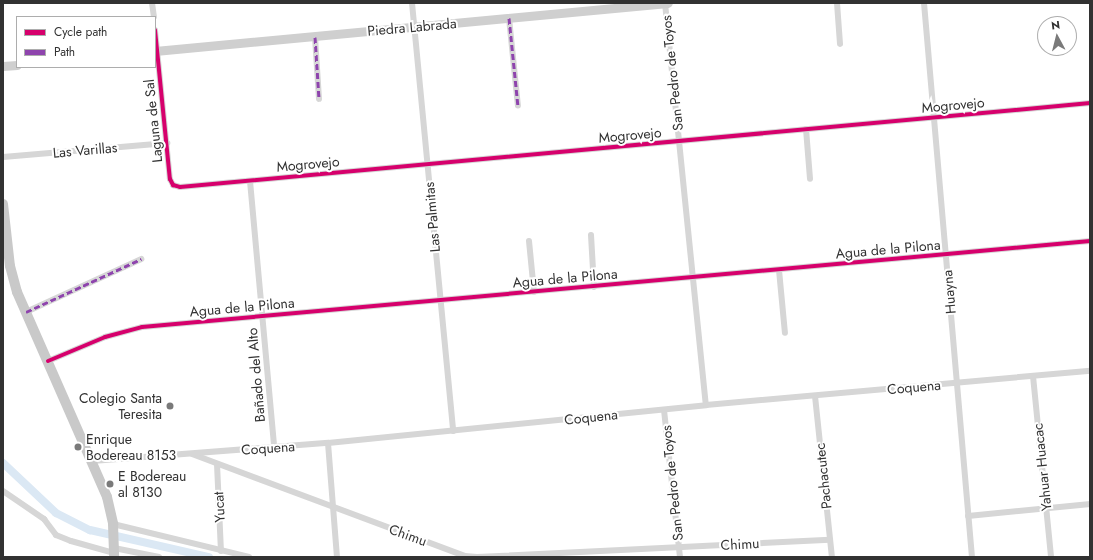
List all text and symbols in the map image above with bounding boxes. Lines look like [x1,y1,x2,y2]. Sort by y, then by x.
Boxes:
street label: San Pedro de Toyos [658,14,686,132]
street label: Piedra Labrada [367,15,457,39]
legend [16,16,156,68]
north arrow [1037,16,1077,56]
text: N [1050,17,1061,34]
text: Cycle path [54,23,107,41]
text: Path [54,43,75,61]
street label: Laguna de Sal [140,79,166,163]
street label: Mogrovejo [921,94,985,116]
street label: Mogrovejo [598,124,662,146]
street label: Las Varillas [52,139,118,161]
street label: Mogrovejo [276,153,340,175]
street label: Las Palmitas [421,181,443,253]
street label: Agua de la Pilona [835,236,941,262]
street label: Agua de la Pilona [512,265,618,291]
street label: Huayna [939,269,959,315]
street label: Agua de la Pilona [189,294,295,320]
street label: Bañado del Alto [244,327,268,423]
street label: Coquena [886,376,942,398]
place label: Colegio Santa Teresita [79,390,162,422]
marker: Colegio Santa Teresita [165,401,175,411]
street label: Coquena [563,406,619,428]
street label: Yahuar Huacac [1029,422,1055,512]
street label: San Pedro de Toyos [658,424,686,542]
place label: Enrique Bodereau 8153 [86,431,176,464]
street label: Coquena [241,438,295,458]
marker: Enrique Bodereau 8153 [73,442,83,452]
street label: Pachacutec [811,442,835,510]
place label: E Bodereau al 8130 [118,468,186,500]
marker: E Bodereau al 8130 [105,479,115,489]
street label: Yucat [210,491,228,523]
street label: Chimu [387,520,429,550]
street label: Chimu [720,535,760,553]

